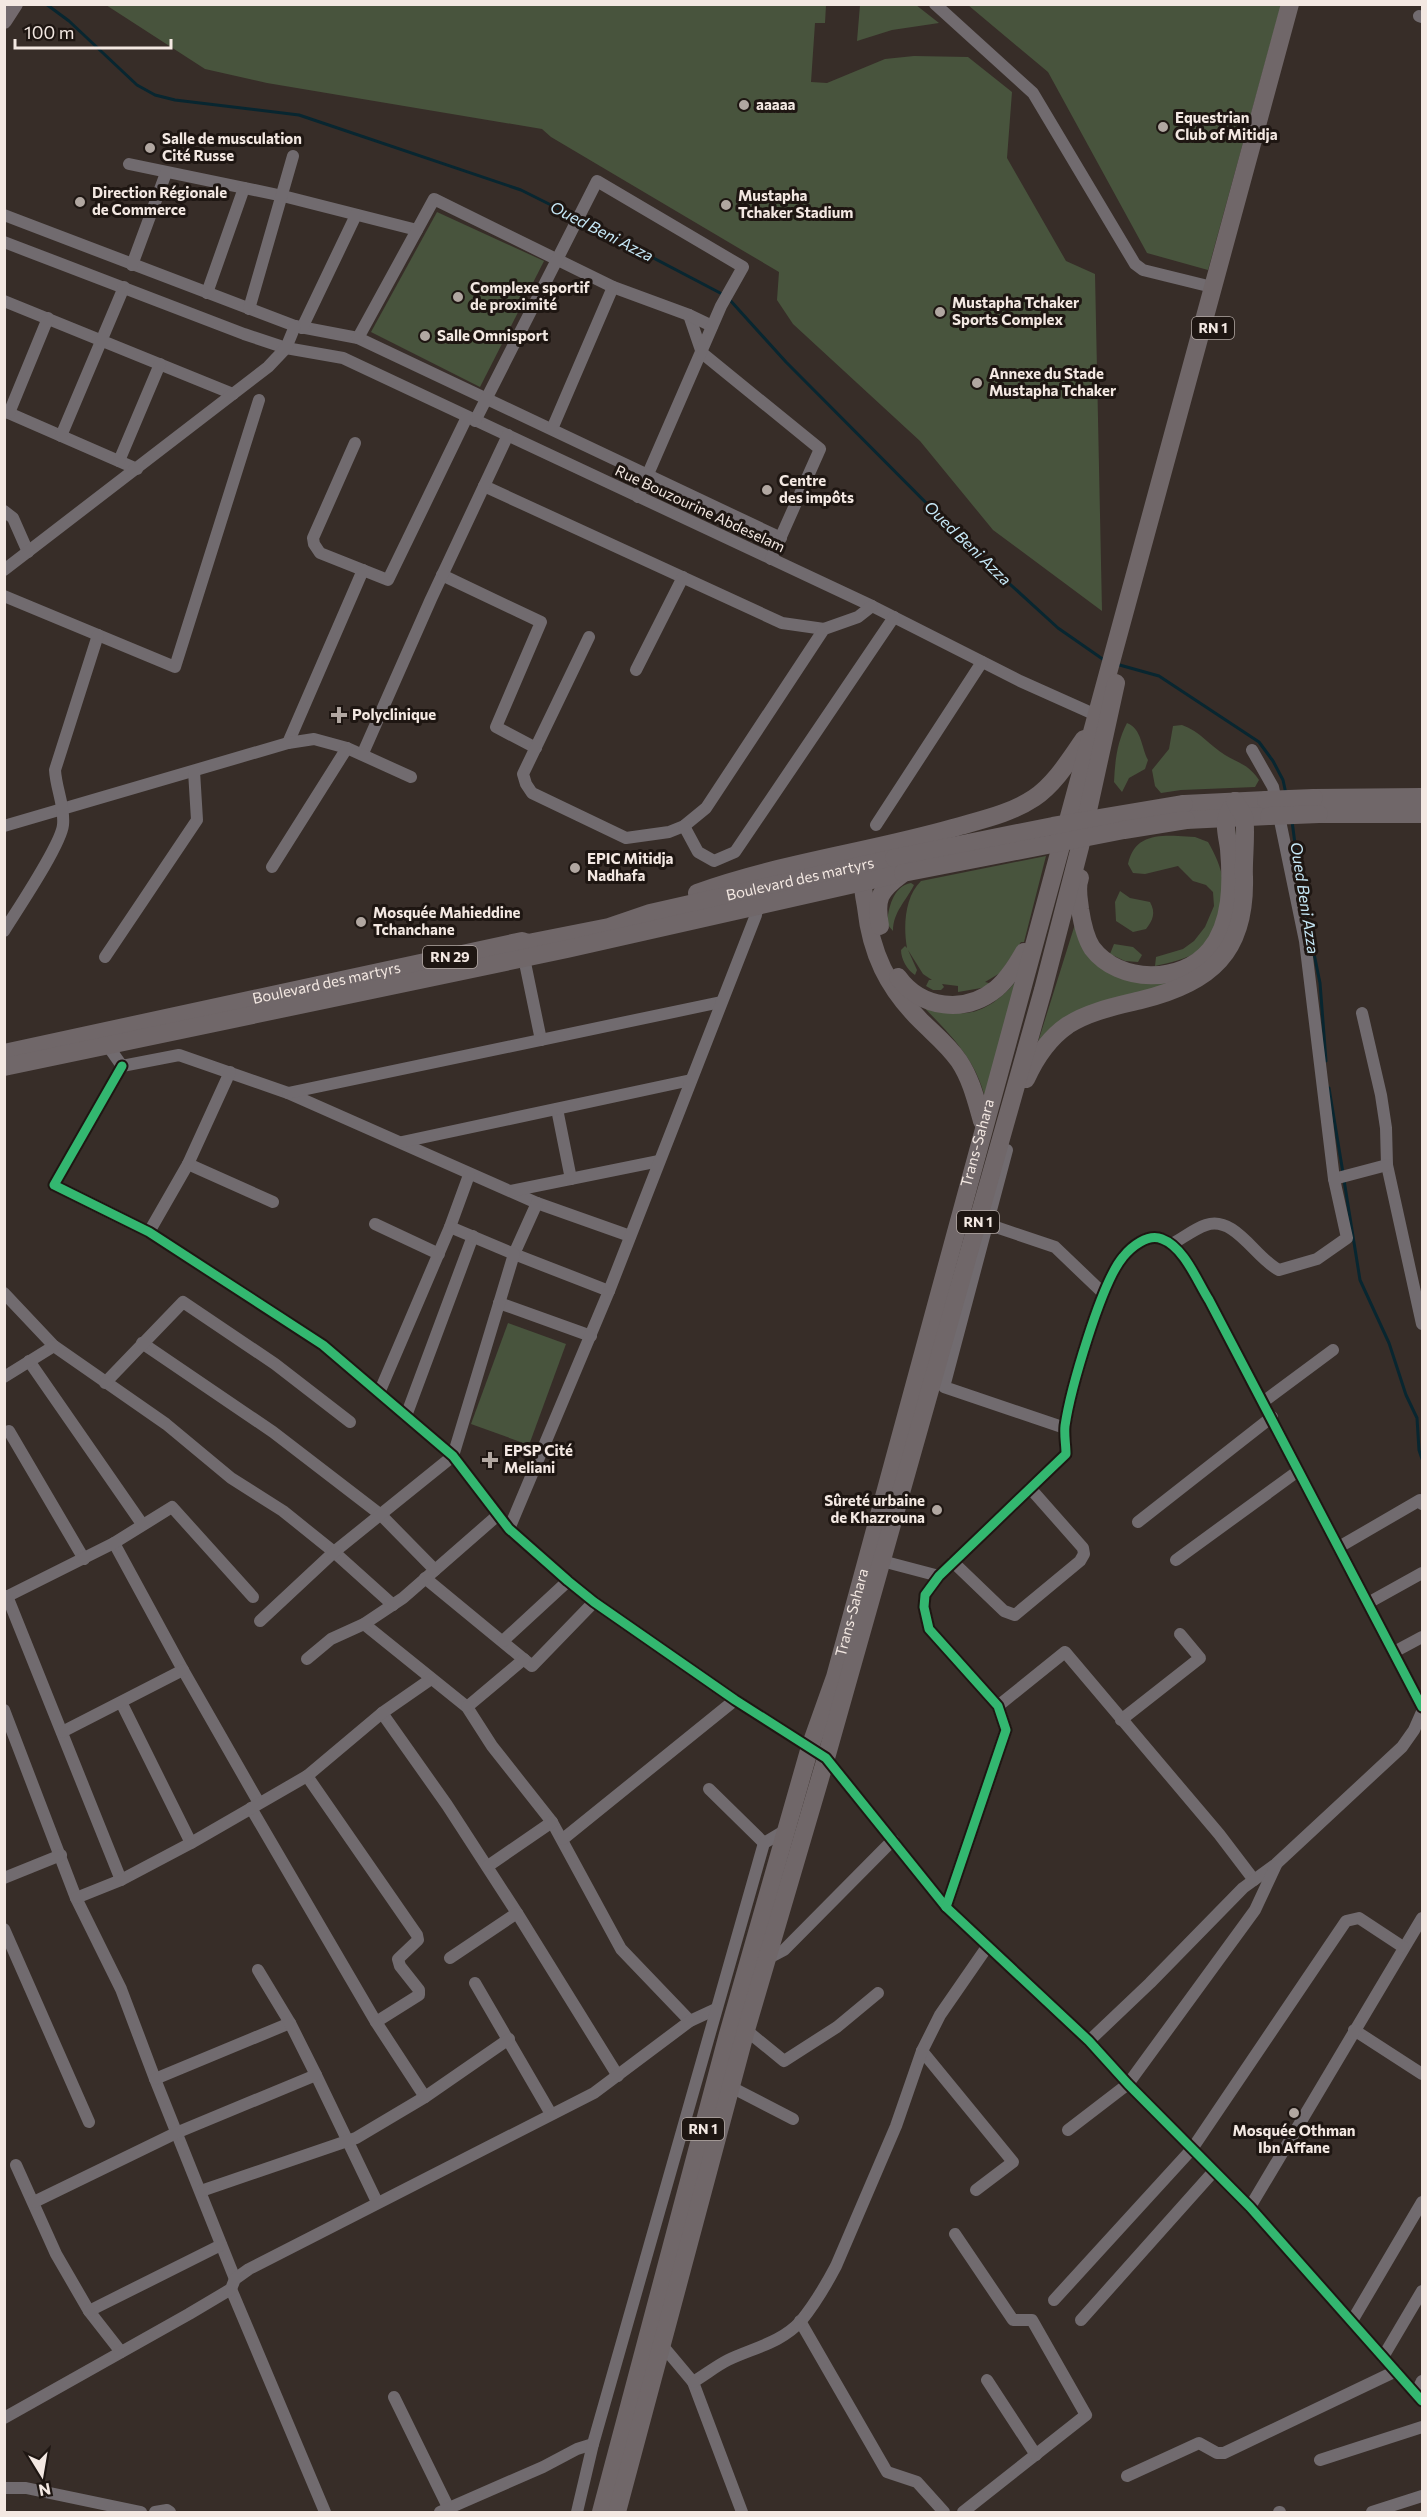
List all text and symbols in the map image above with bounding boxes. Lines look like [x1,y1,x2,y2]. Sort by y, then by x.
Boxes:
scale bar [15,12,171,50]
text: 100 m [24,21,74,43]
place label: aaaaa [756,95,796,113]
marker: aaaaa [737,98,751,112]
place label: Equestrian Club of Mitidja [1175,108,1278,143]
marker: Equestrian Club of Mitidja [1156,120,1170,134]
place label: Salle de musculation Cité Russe [162,129,302,164]
marker: Salle de musculation Cité Russe [143,141,157,155]
place label: Direction Régionale de Commerce [92,183,227,218]
place label: Mustapha Tchaker Stadium [738,186,853,221]
marker: Direction Régionale de Commerce [73,195,87,209]
water label: Oued Beni Azza [547,196,657,265]
marker: Mustapha Tchaker Stadium [719,198,733,212]
place label: Complexe sportif de proximité [470,278,591,313]
marker: Complexe sportif de proximité [451,290,465,304]
place label: Mustapha Tchaker Sports Complex [952,293,1079,328]
marker: Mustapha Tchaker Sports Complex [933,305,947,319]
road number: RN 1 [1192,317,1234,339]
place label: Salle Omnisport [437,326,548,344]
marker: Salle Omnisport [418,329,432,343]
place label: Annexe du Stade Mustapha Tchaker [989,364,1116,399]
marker: Annexe du Stade Mustapha Tchaker [970,376,984,390]
street label: Rue Bouzourine Abdeselam [613,461,788,555]
place label: Centre des impôts [779,471,854,506]
marker: Centre des impôts [760,483,774,497]
water label: Oued Beni Azza [921,496,1016,589]
place label: Polyclinique [352,705,436,723]
marker: Polyclinique [330,706,348,724]
water label: Oued Beni Azza [1287,841,1324,955]
place label: EPIC Mitidja Nadhafa [587,849,674,884]
street label: Boulevard des martyrs [724,853,876,904]
marker: EPIC Mitidja Nadhafa [568,861,582,875]
place label: Mosquée Mahieddine Tchanchane [373,903,521,938]
marker: Mosquée Mahieddine Tchanchane [354,915,368,929]
road number: RN 29 [423,946,477,968]
street label: Boulevard des martyrs [251,957,402,1007]
street label: Trans-Sahara [956,1097,997,1189]
road number: RN 1 [957,1211,999,1233]
place label: EPSP Cité Meliani [504,1441,573,1476]
marker: EPSP Cité Meliani [481,1451,499,1469]
place label: Sûreté urbaine de Khazrouna [824,1491,925,1526]
marker: Sûreté urbaine de Khazrouna [930,1503,944,1517]
street label: Trans-Sahara [831,1566,871,1659]
marker: Mosquée Othman Ibn Affane [1287,2106,1301,2120]
road number: RN 1 [682,2118,724,2140]
place label: Mosquée Othman Ibn Affane [1232,2121,1356,2156]
north arrow [12,2445,72,2505]
text: N [37,2480,53,2501]

